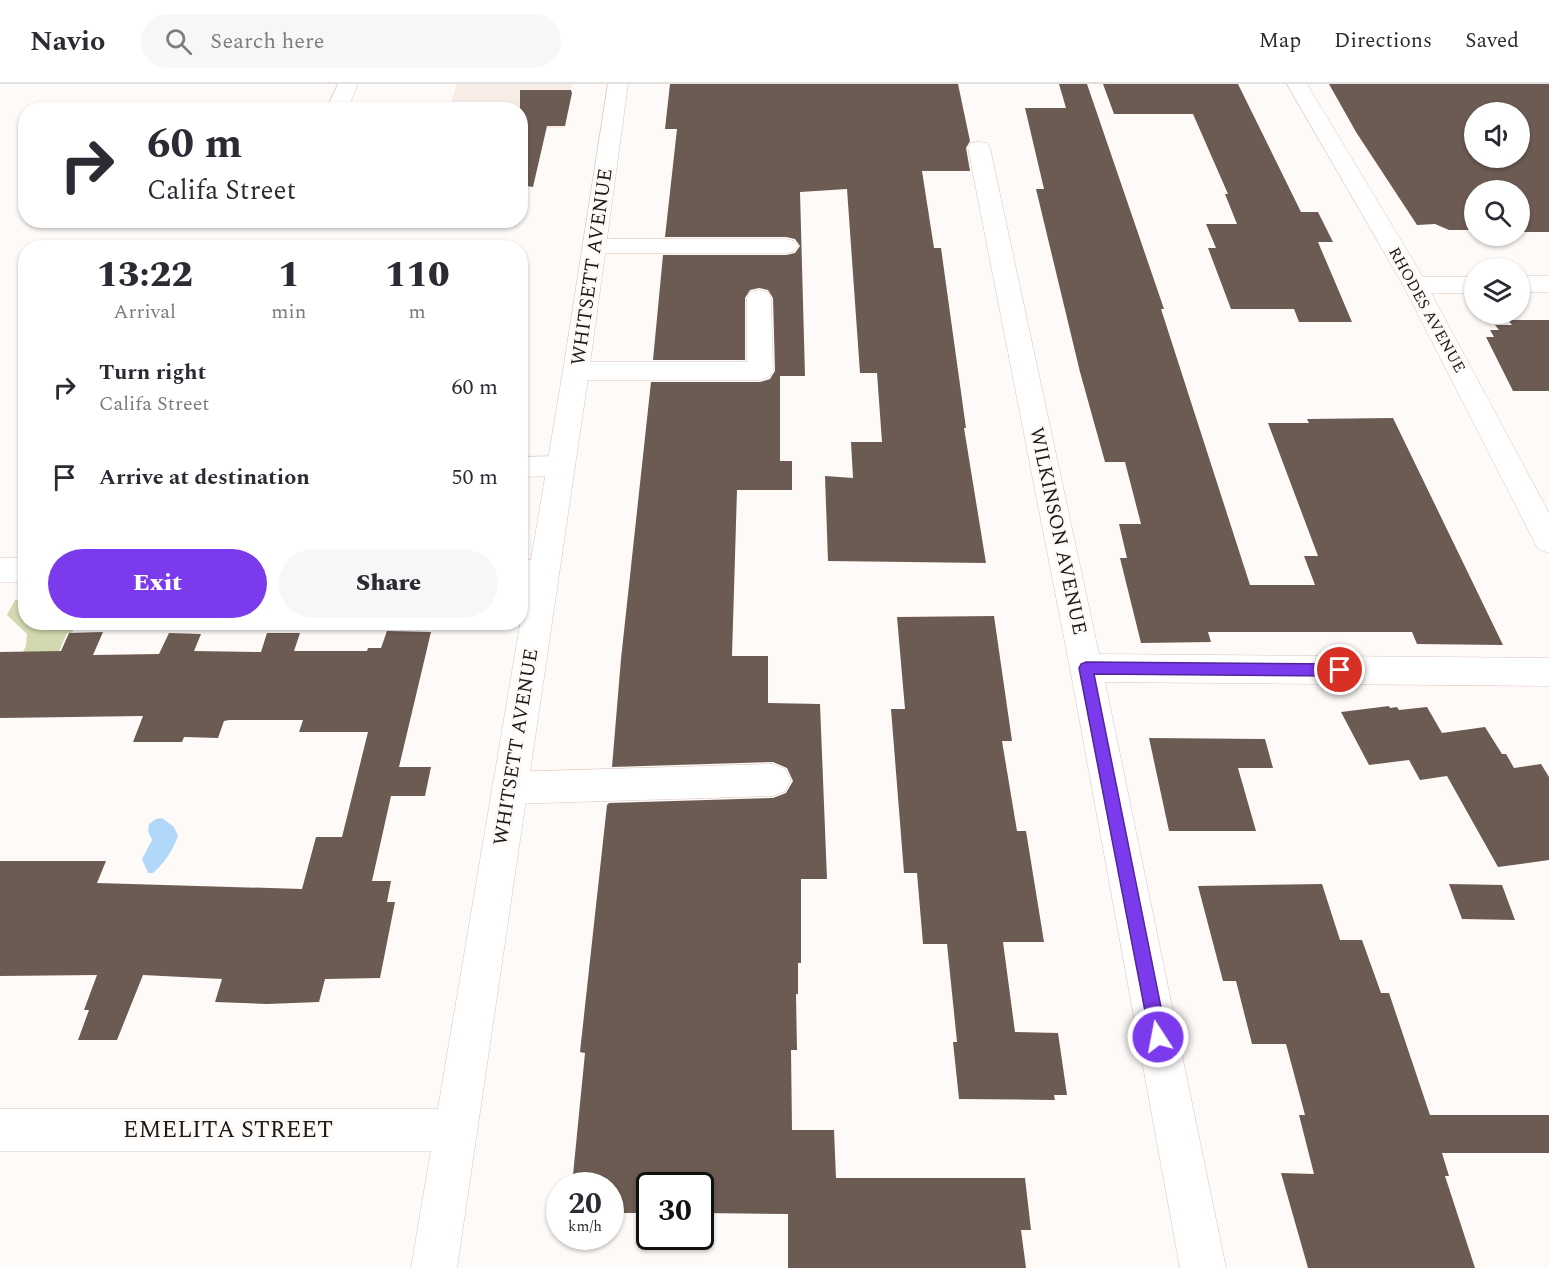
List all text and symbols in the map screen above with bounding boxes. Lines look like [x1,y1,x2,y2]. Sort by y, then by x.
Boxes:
search box [141,14,561,68]
text: Navio [30,20,105,63]
icon: search [162,25,195,58]
text: Search here [210,25,324,58]
text: Map [1259,25,1301,57]
text: Directions [1334,25,1432,57]
text: Saved [1465,25,1519,57]
map controls [1464,102,1530,324]
button: sound [1464,102,1530,168]
text: 60 m [147,113,242,176]
icon: right [48,126,126,204]
street label: WHITSETT AVENUE [563,166,621,368]
text: Califa Street [147,170,296,212]
button: search [1464,180,1530,246]
street label: RHODES AVENUE [1382,243,1472,377]
text: 13:22 [96,248,193,303]
text: 1 [278,248,300,303]
text: 110 [385,248,450,303]
button: layers [1464,258,1530,324]
text: Arrival [114,297,176,327]
text: min [271,297,306,327]
text: m [409,297,426,327]
text: Turn right [99,356,206,389]
icon: right [48,371,81,404]
text: 60 m [452,371,498,404]
text: Califa Street [99,389,209,419]
street label: WILKINSON AVENUE [1021,424,1095,638]
icon: arrive [48,461,81,494]
text: Arrive at destination [99,461,310,494]
text: 50 m [452,461,498,494]
button: Exit [48,549,267,618]
button: Share [279,549,498,618]
pin [1314,644,1365,695]
street label: WHITSETT AVENUE [486,646,546,848]
icon: arrive [1323,653,1356,686]
position arrow [1126,1005,1190,1069]
street label: EMELITA STREET [123,1112,333,1148]
speed limit sign: 30 [636,1172,714,1250]
text: 20 [568,1181,602,1227]
text: km/h [568,1215,602,1238]

